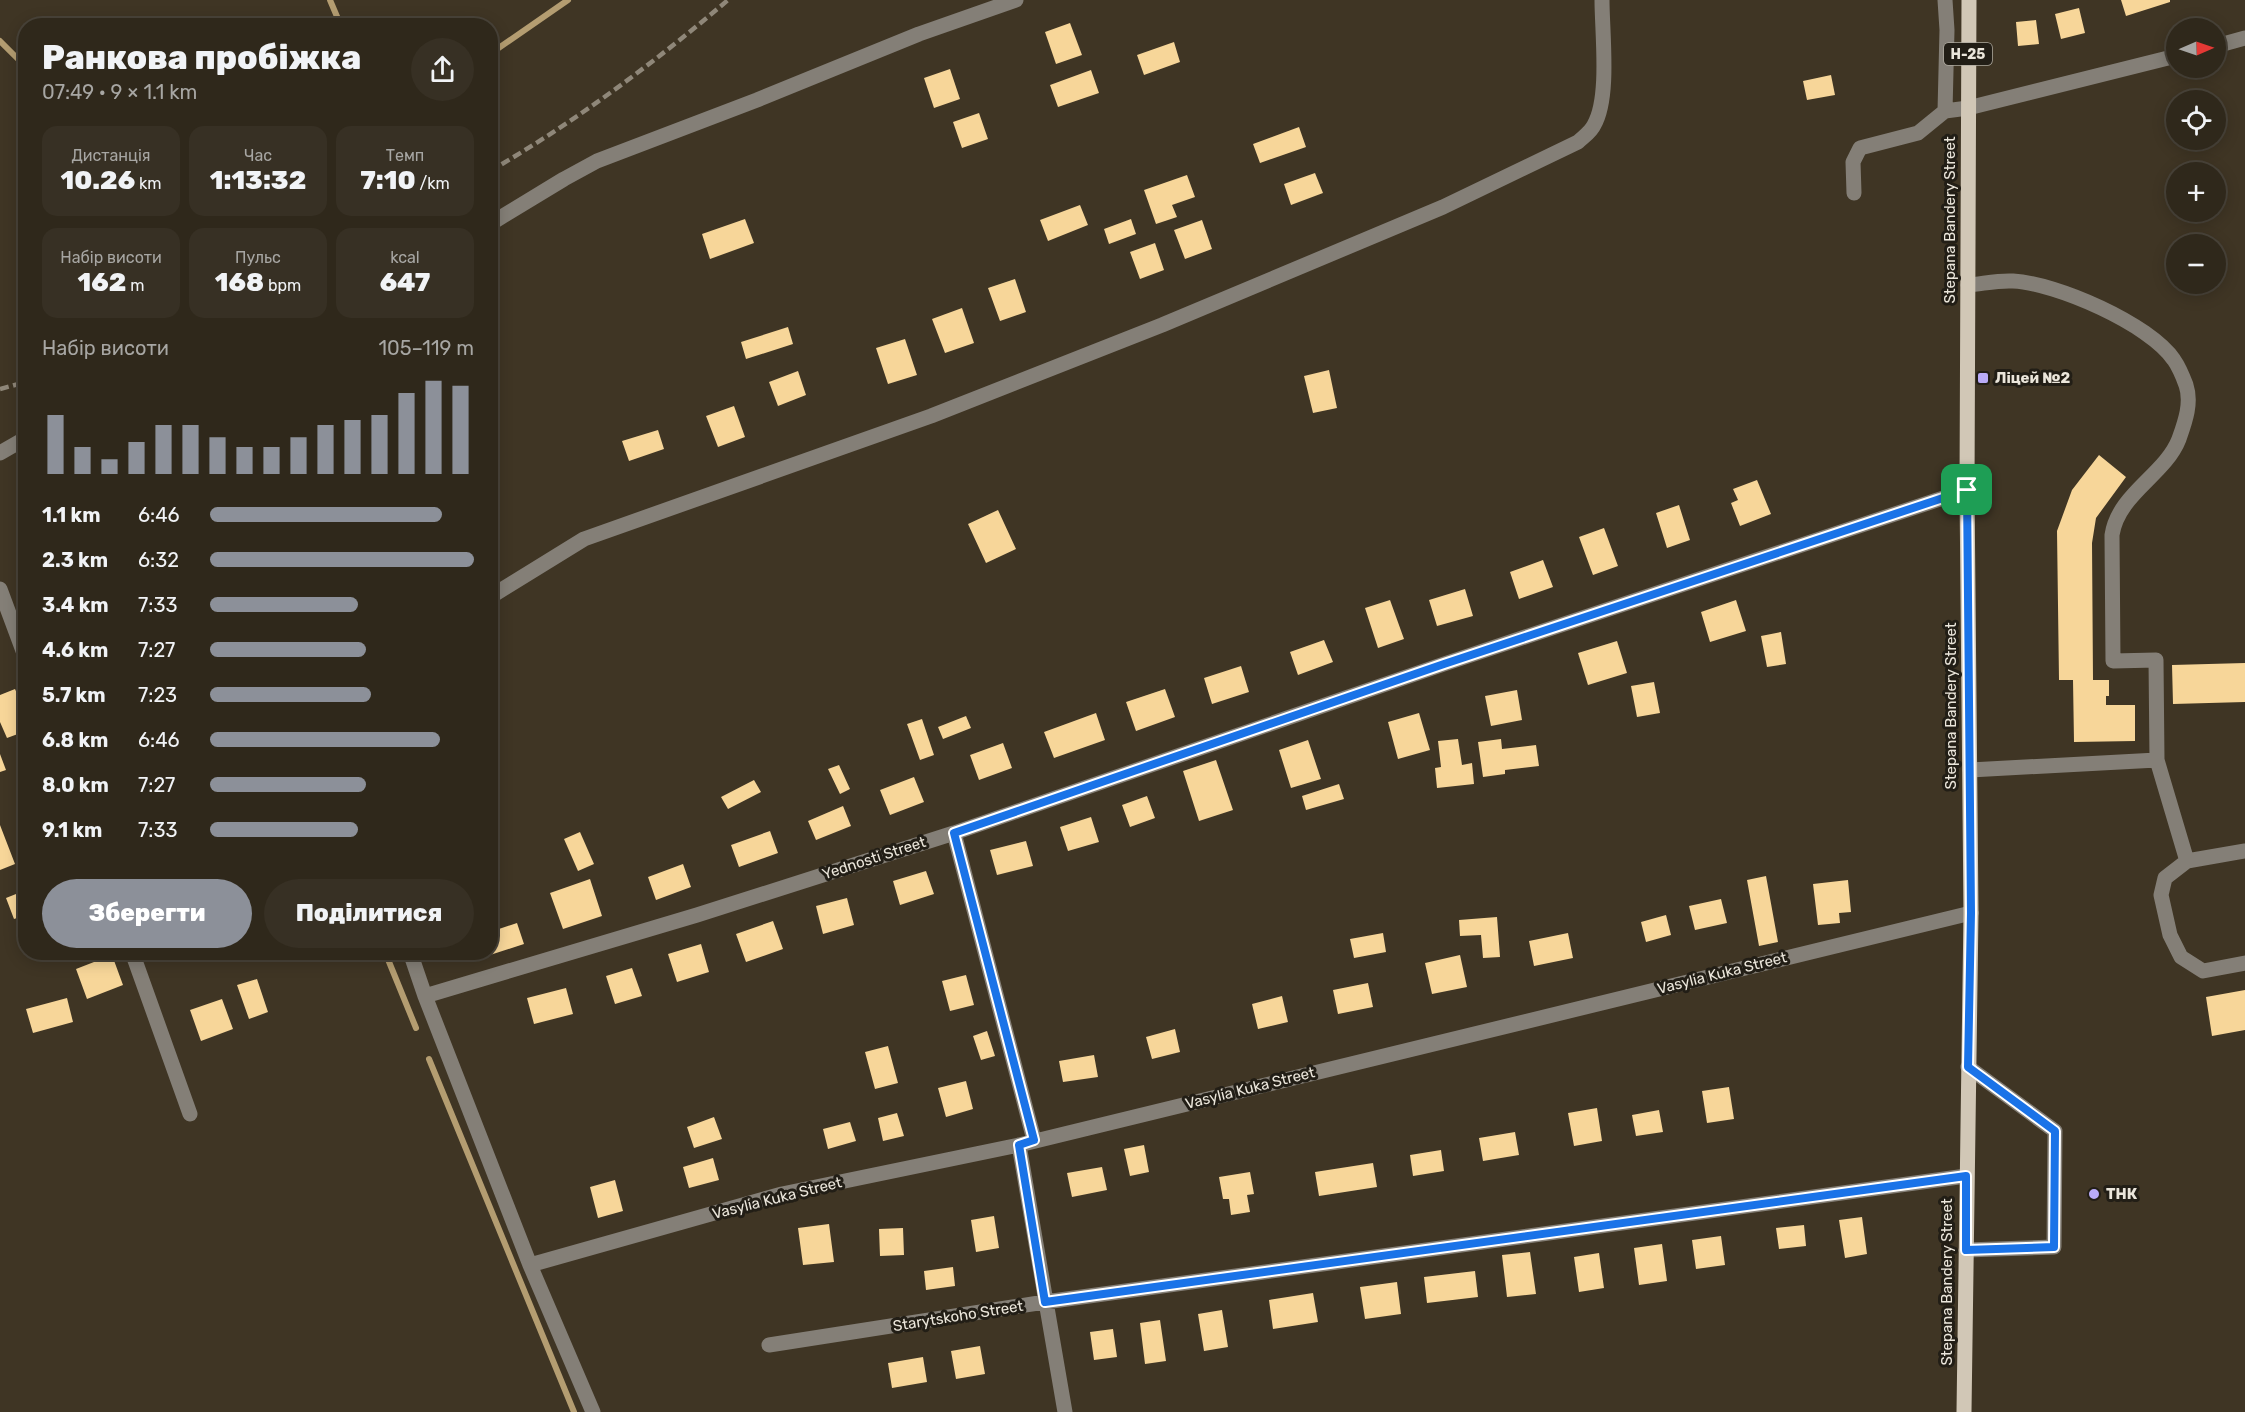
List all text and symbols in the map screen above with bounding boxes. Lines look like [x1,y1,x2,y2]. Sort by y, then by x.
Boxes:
north arrow [2166,18,2226,78]
map controls [2166,18,2226,294]
text: Ранкова пробіжка [42,38,361,77]
button: share [411,38,474,101]
road number: Н-25 [1944,43,1992,65]
text: 07:49 · 9 × 1.1 km [42,80,197,104]
button: locate [2166,90,2226,150]
street label: Stepana Bandery Street [1941,136,1959,304]
text: Дистанція [71,146,151,165]
text: Час [244,146,272,165]
text: Темп [386,146,424,165]
button: + [2166,162,2226,222]
text: 10.26 [61,165,135,196]
text: 1:13:32 [210,165,306,196]
text: 7:10 [360,165,416,196]
text: km [135,174,162,193]
text: /km [416,174,450,193]
button: − [2166,234,2226,294]
text: Набір висоти [60,248,162,267]
text: Пульс [235,248,281,267]
text: kcal [390,248,420,267]
text: 162 [78,267,126,298]
text: 168 [215,267,264,298]
text: 647 [380,267,430,298]
text: m [126,276,144,295]
text: bpm [264,276,301,295]
text: Набір висоти [42,336,169,360]
text: 105–119 m [378,336,474,360]
place label: Ліцей №2 [1995,369,2071,387]
marker: Ліцей №2 [1976,371,1990,385]
pin [1941,464,1992,515]
icon: arrive [1950,473,1983,506]
text: 1.1 km [42,503,101,527]
text: 6:46 [138,503,180,527]
text: 2.3 km [42,548,108,572]
text: 6:32 [138,548,179,572]
text: 3.4 km [42,593,109,617]
text: 7:33 [138,593,177,617]
street label: Stepana Bandery Street [1942,622,1960,790]
text: 4.6 km [42,638,108,662]
text: 7:27 [138,638,175,662]
text: 5.7 km [42,683,106,707]
text: 7:23 [138,683,177,707]
text: 6.8 km [42,728,108,752]
text: 6:46 [138,728,180,752]
text: 8.0 km [42,773,109,797]
text: 7:27 [138,773,175,797]
text: 9.1 km [42,818,102,842]
text: 7:33 [138,818,177,842]
street label: Yednosti Street [820,833,928,883]
button: Зберегти [42,879,252,948]
button: Поділитися [264,879,474,948]
street label: Vasylia Kuka Street [1655,948,1789,998]
street label: Vasylia Kuka Street [1183,1063,1317,1113]
street label: Vasylia Kuka Street [710,1173,844,1223]
place label: ТНК [2106,1185,2138,1203]
marker: ТНК [2087,1187,2101,1201]
street label: Stepana Bandery Street [1938,1198,1956,1366]
street label: Starytskoho Street [892,1297,1025,1335]

